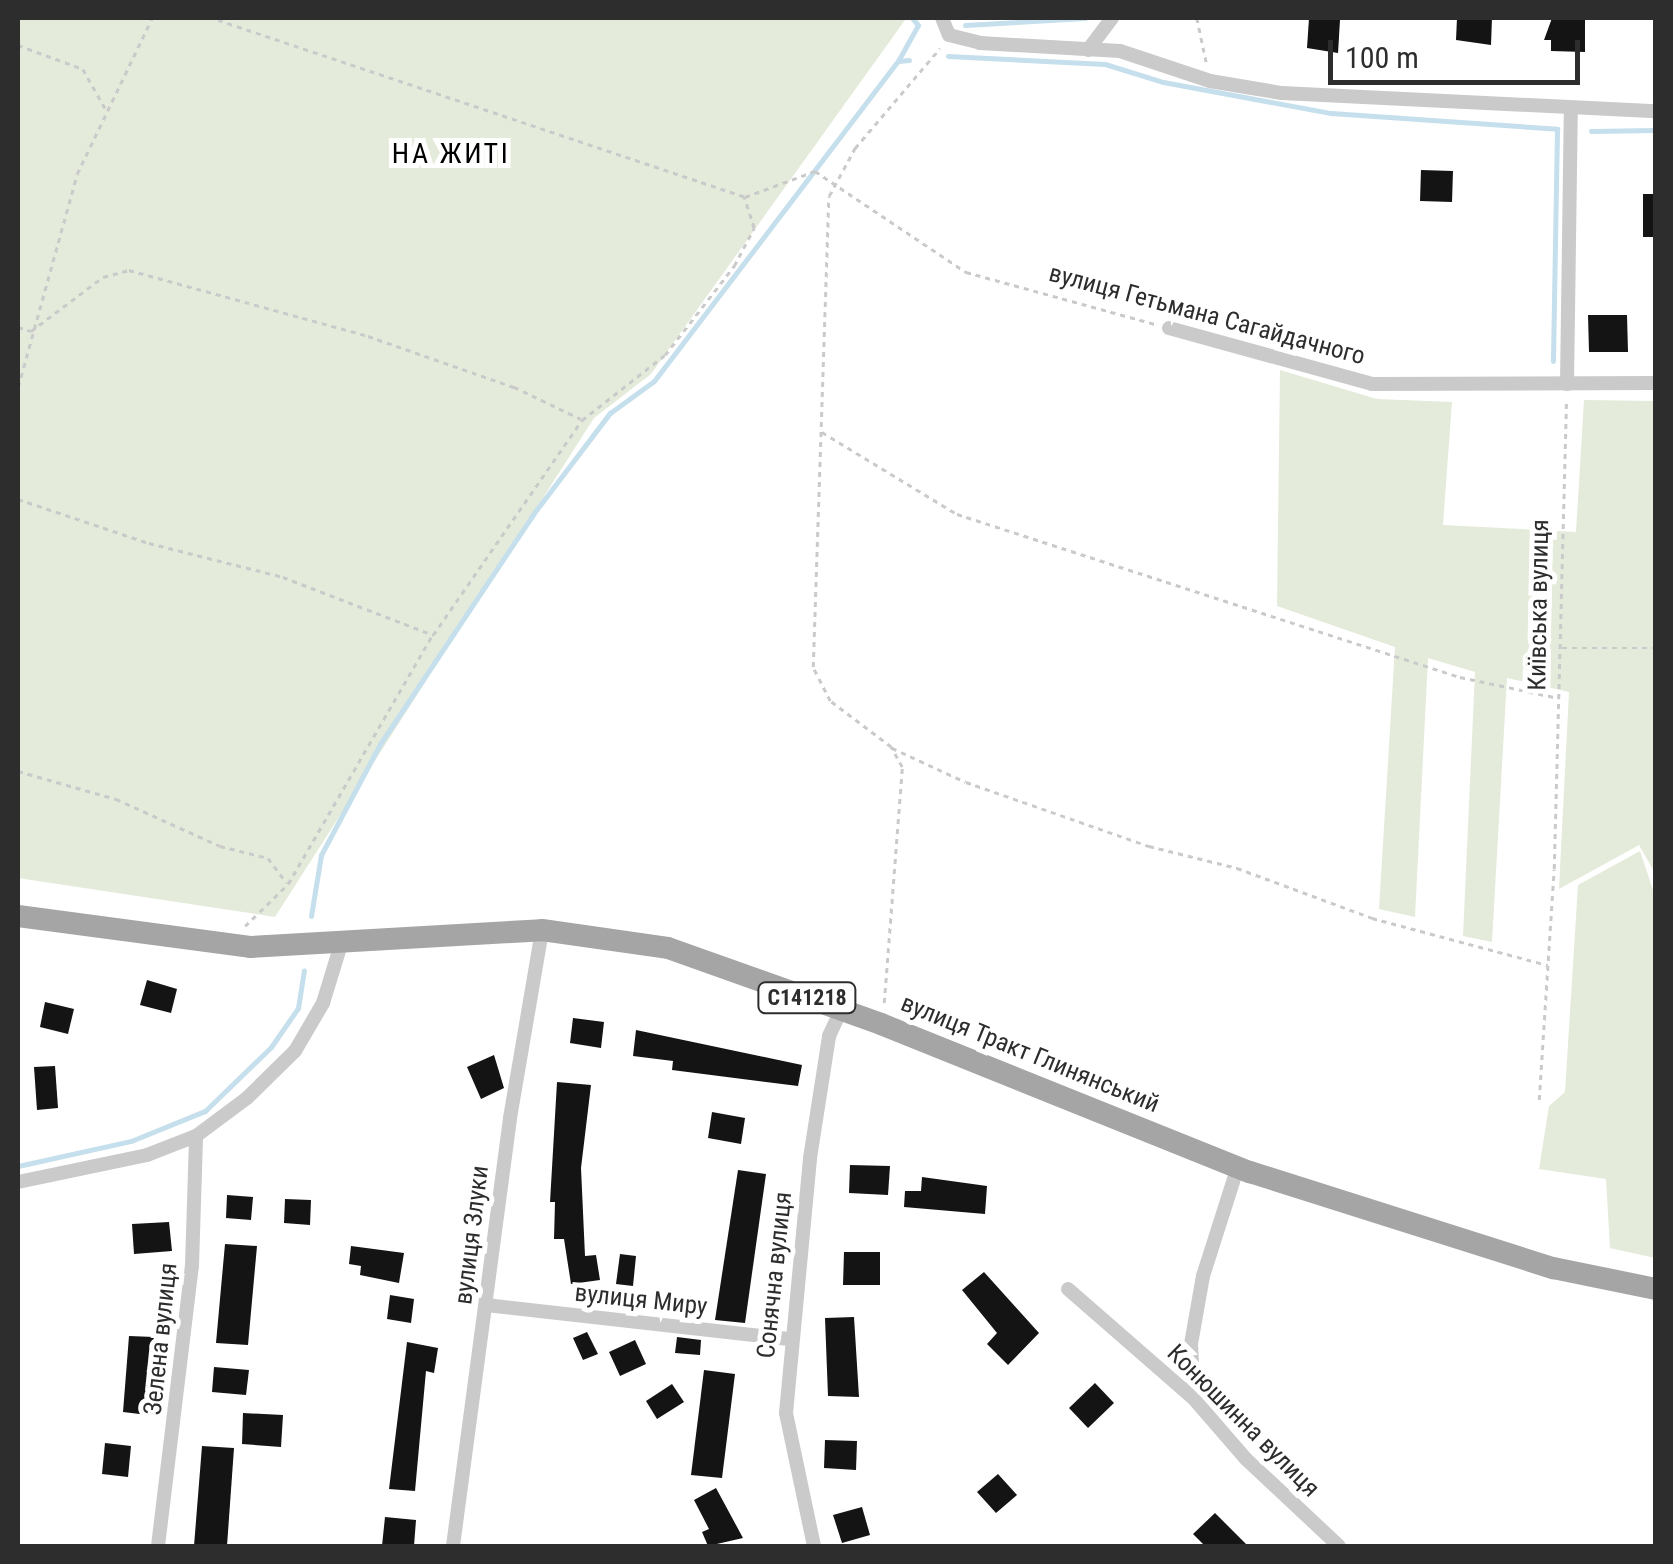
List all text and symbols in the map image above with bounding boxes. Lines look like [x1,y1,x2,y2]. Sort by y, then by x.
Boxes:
scale bar [1333,20,1586,82]
text: 100 m [1345,40,1419,75]
district label: НА ЖИТІ [392,137,510,171]
street label: вулиця Гетьмана Сагайдачного [1046,258,1368,372]
street label: Київська вулиця [1523,519,1555,691]
road number: С141218 [757,981,857,1015]
street label: вулиця Тракт Глинянський [896,988,1164,1120]
street label: вулиця Злуки [449,1164,495,1306]
street label: Сонячна вулиця [751,1190,799,1360]
street label: Зелена вулиця [138,1261,184,1417]
street label: вулиця Миру [573,1278,709,1322]
street label: Конюшинна вулиця [1161,1339,1325,1503]

